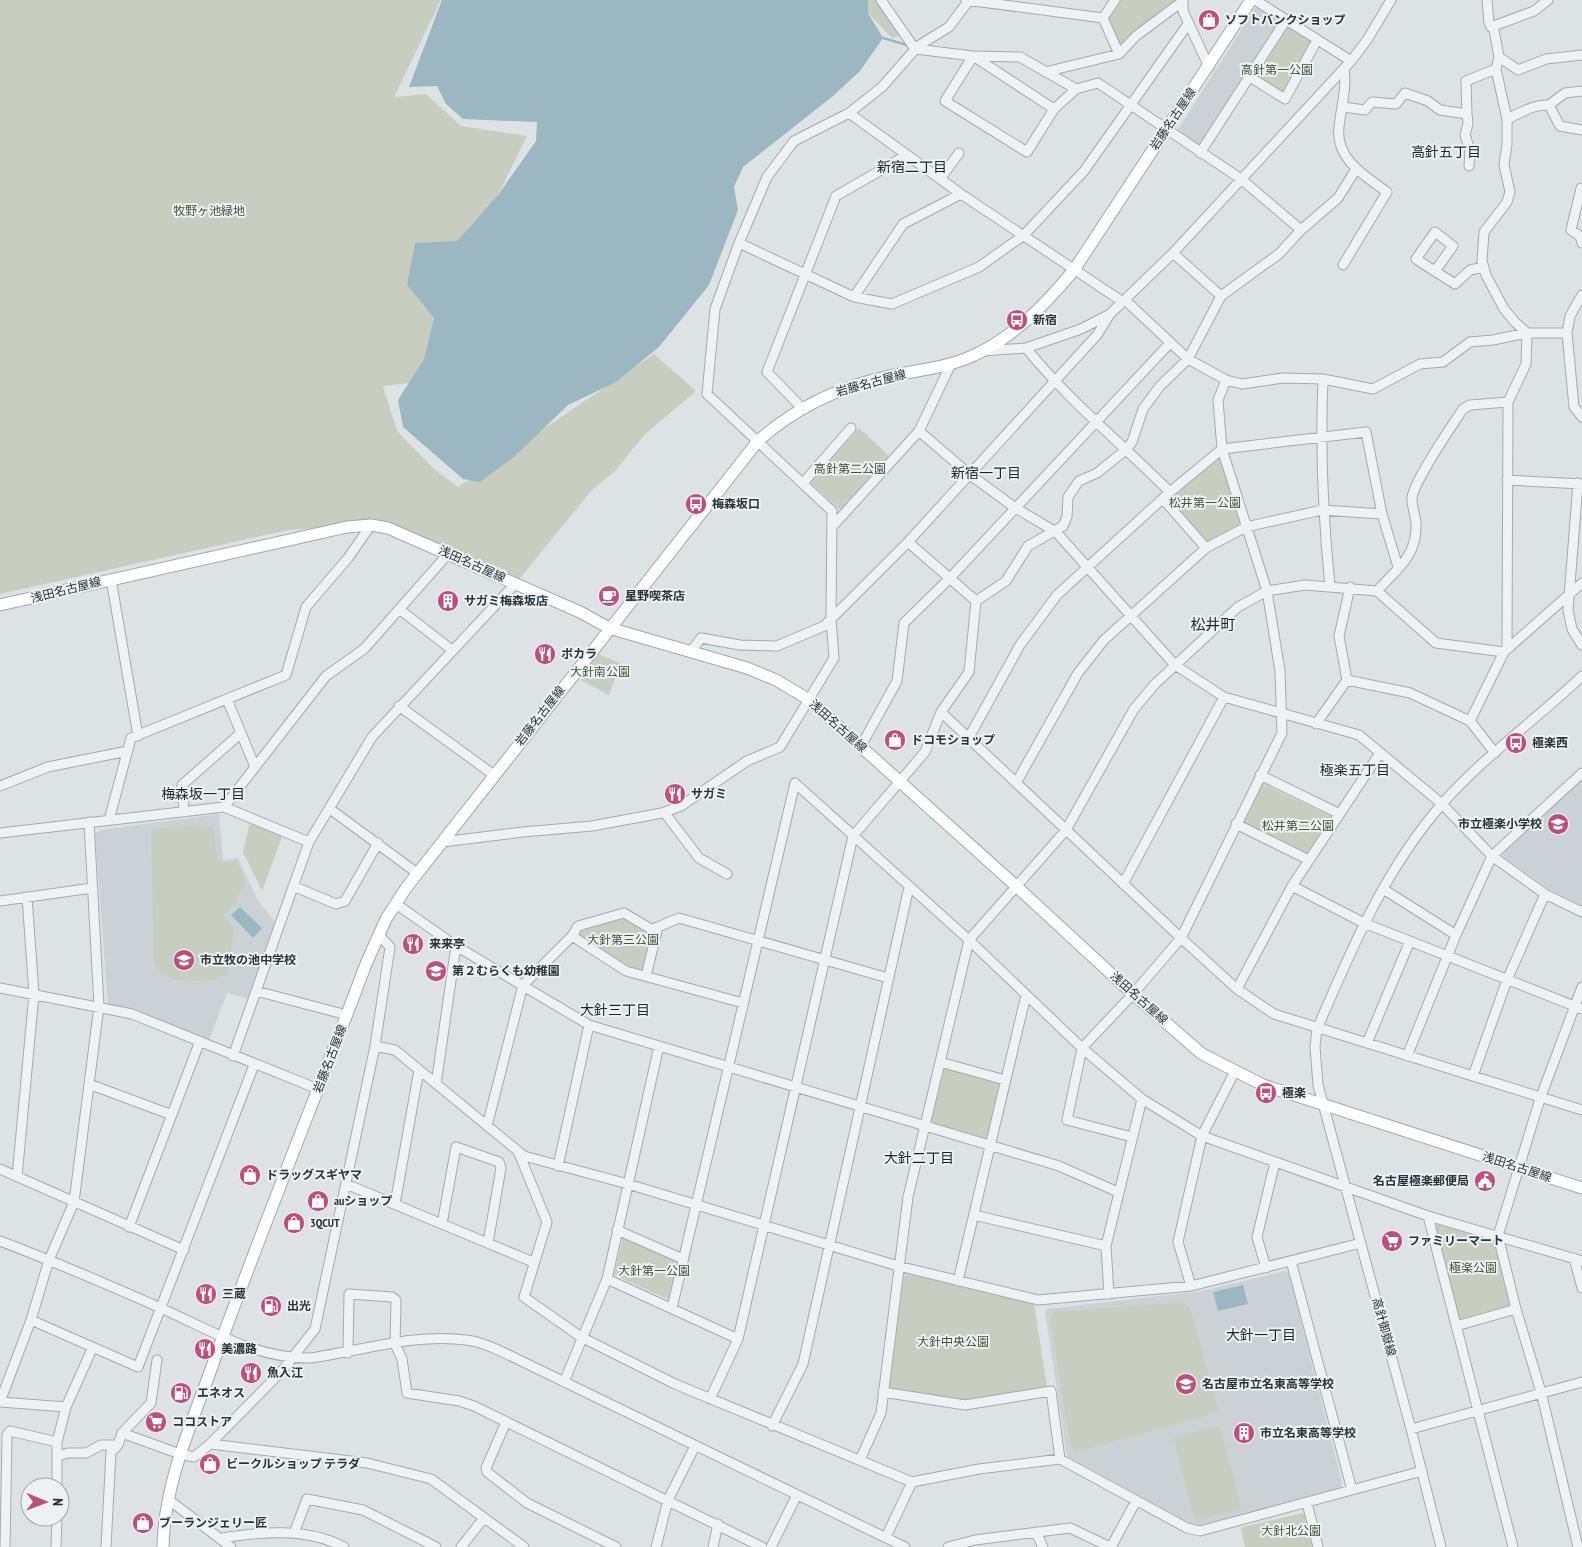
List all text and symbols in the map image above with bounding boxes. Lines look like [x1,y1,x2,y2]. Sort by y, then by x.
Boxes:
shop icon: ソフトバンクショップ [1197,8,1221,32]
place label: ソフトバンクショップ [1225,12,1346,27]
park label: 高針第一公園 [1241,62,1313,77]
street label: 岩藤名古屋線 [1146,85,1199,153]
district label: 高針五丁目 [1411,143,1481,161]
district label: 新宿二丁目 [877,158,947,176]
park label: 牧野ヶ池緑地 [173,203,245,218]
bus stop icon: 新宿 [1005,308,1029,332]
place label: 新宿 [1033,312,1057,327]
street label: 岩藤名古屋線 [834,366,908,399]
park label: 高針第二公園 [814,461,886,476]
district label: 新宿一丁目 [951,464,1021,482]
bus stop icon: 梅森坂口 [684,492,708,516]
park label: 松井第一公園 [1169,495,1241,510]
place label: 梅森坂口 [712,496,760,511]
street label: 浅田名古屋線 [436,542,508,585]
street label: 浅田名古屋線 [29,574,103,606]
cafe icon: 星野喫茶店 [597,584,621,608]
place label: 星野喫茶店 [625,588,685,603]
building icon: サガミ梅森坂店 [436,589,460,613]
place label: サガミ梅森坂店 [464,593,548,608]
district label: 松井町 [1190,615,1236,634]
restaurant icon: ポカラ [533,642,557,666]
place label: ポカラ [561,646,597,661]
park label: 大針南公園 [570,664,630,679]
street label: 岩藤名古屋線 [512,683,568,749]
street label: 浅田名古屋線 [807,696,870,755]
shop icon: ドコモショップ [883,728,907,752]
bus stop icon: 極楽西 [1504,731,1528,755]
place label: ドコモショップ [911,732,995,747]
place label: 極楽西 [1532,735,1568,750]
district label: 極楽五丁目 [1320,761,1390,779]
restaurant icon: サガミ [663,782,687,806]
district label: 梅森坂一丁目 [161,785,245,803]
place label: サガミ [691,786,727,801]
school or university icon: 市立極楽小学校 [1546,812,1570,836]
place label: 市立極楽小学校 [1458,816,1542,831]
park label: 松井第二公園 [1262,818,1334,833]
restaurant icon: 来来亭 [401,932,425,956]
park label: 大針第三公園 [587,932,659,947]
place label: 来来亭 [429,936,465,951]
school or university icon: 市立牧の池中学校 [172,948,196,972]
place label: 市立牧の池中学校 [200,952,296,967]
school or university icon: 第２むらくも幼稚園 [424,959,448,983]
place label: 第２むらくも幼稚園 [452,963,560,978]
street label: 浅田名古屋線 [1108,968,1171,1027]
district label: 大針三丁目 [580,1001,650,1019]
street label: 岩藤名古屋線 [310,1023,349,1095]
bus stop icon: 極楽 [1254,1081,1278,1105]
place label: 極楽 [1282,1085,1306,1100]
street label: 浅田名古屋線 [1481,1148,1554,1185]
district label: 大針二丁目 [884,1149,954,1167]
shop icon: ドラッグスギヤマ [238,1163,262,1187]
place label: ドラッグスギヤマ [266,1167,362,1182]
public building icon: 名古屋極楽郵便局 [1473,1169,1497,1193]
place label: 名古屋極楽郵便局 [1373,1173,1469,1188]
shop icon: auショップ [306,1189,330,1213]
place label: auショップ [334,1193,392,1208]
shop icon: 3QCUT [282,1211,306,1235]
place label: 3QCUT [310,1215,340,1230]
supermarket icon: ファミリーマート [1380,1229,1404,1253]
place label: ファミリーマート [1408,1233,1504,1248]
park label: 極楽公園 [1449,1260,1497,1275]
park label: 大針第一公園 [618,1263,690,1278]
restaurant icon: 三蔵 [194,1282,218,1306]
place label: 三蔵 [222,1286,246,1301]
fuel station icon: 出光 [259,1294,283,1318]
street label: 高針御嶽線 [1369,1296,1399,1358]
place label: 出光 [287,1298,311,1313]
district label: 大針一丁目 [1226,1326,1296,1344]
park label: 大針中央公園 [917,1334,989,1349]
restaurant icon: 美濃路 [193,1337,217,1361]
place label: 美濃路 [221,1341,257,1356]
restaurant icon: 魚入江 [239,1361,263,1385]
place label: 魚入江 [267,1365,303,1380]
school or university icon: 名古屋市立名東高等学校 [1174,1372,1198,1396]
place label: 名古屋市立名東高等学校 [1202,1376,1334,1391]
fuel station icon: エネオス [169,1381,193,1405]
place label: エネオス [197,1385,245,1400]
supermarket icon: ココストア [144,1410,168,1434]
place label: ココストア [172,1414,232,1429]
building icon: 市立名東高等学校 [1232,1421,1256,1445]
place label: 市立名東高等学校 [1260,1425,1356,1440]
shop icon: ビークルショップ テラダ [198,1452,222,1476]
place label: ビークルショップ テラダ [226,1456,360,1471]
north arrow [20,1477,70,1527]
text: N [49,1498,67,1506]
shop icon: ブーランジェリー匠 [131,1511,155,1535]
place label: ブーランジェリー匠 [159,1515,267,1530]
park label: 大針北公園 [1261,1523,1321,1538]

